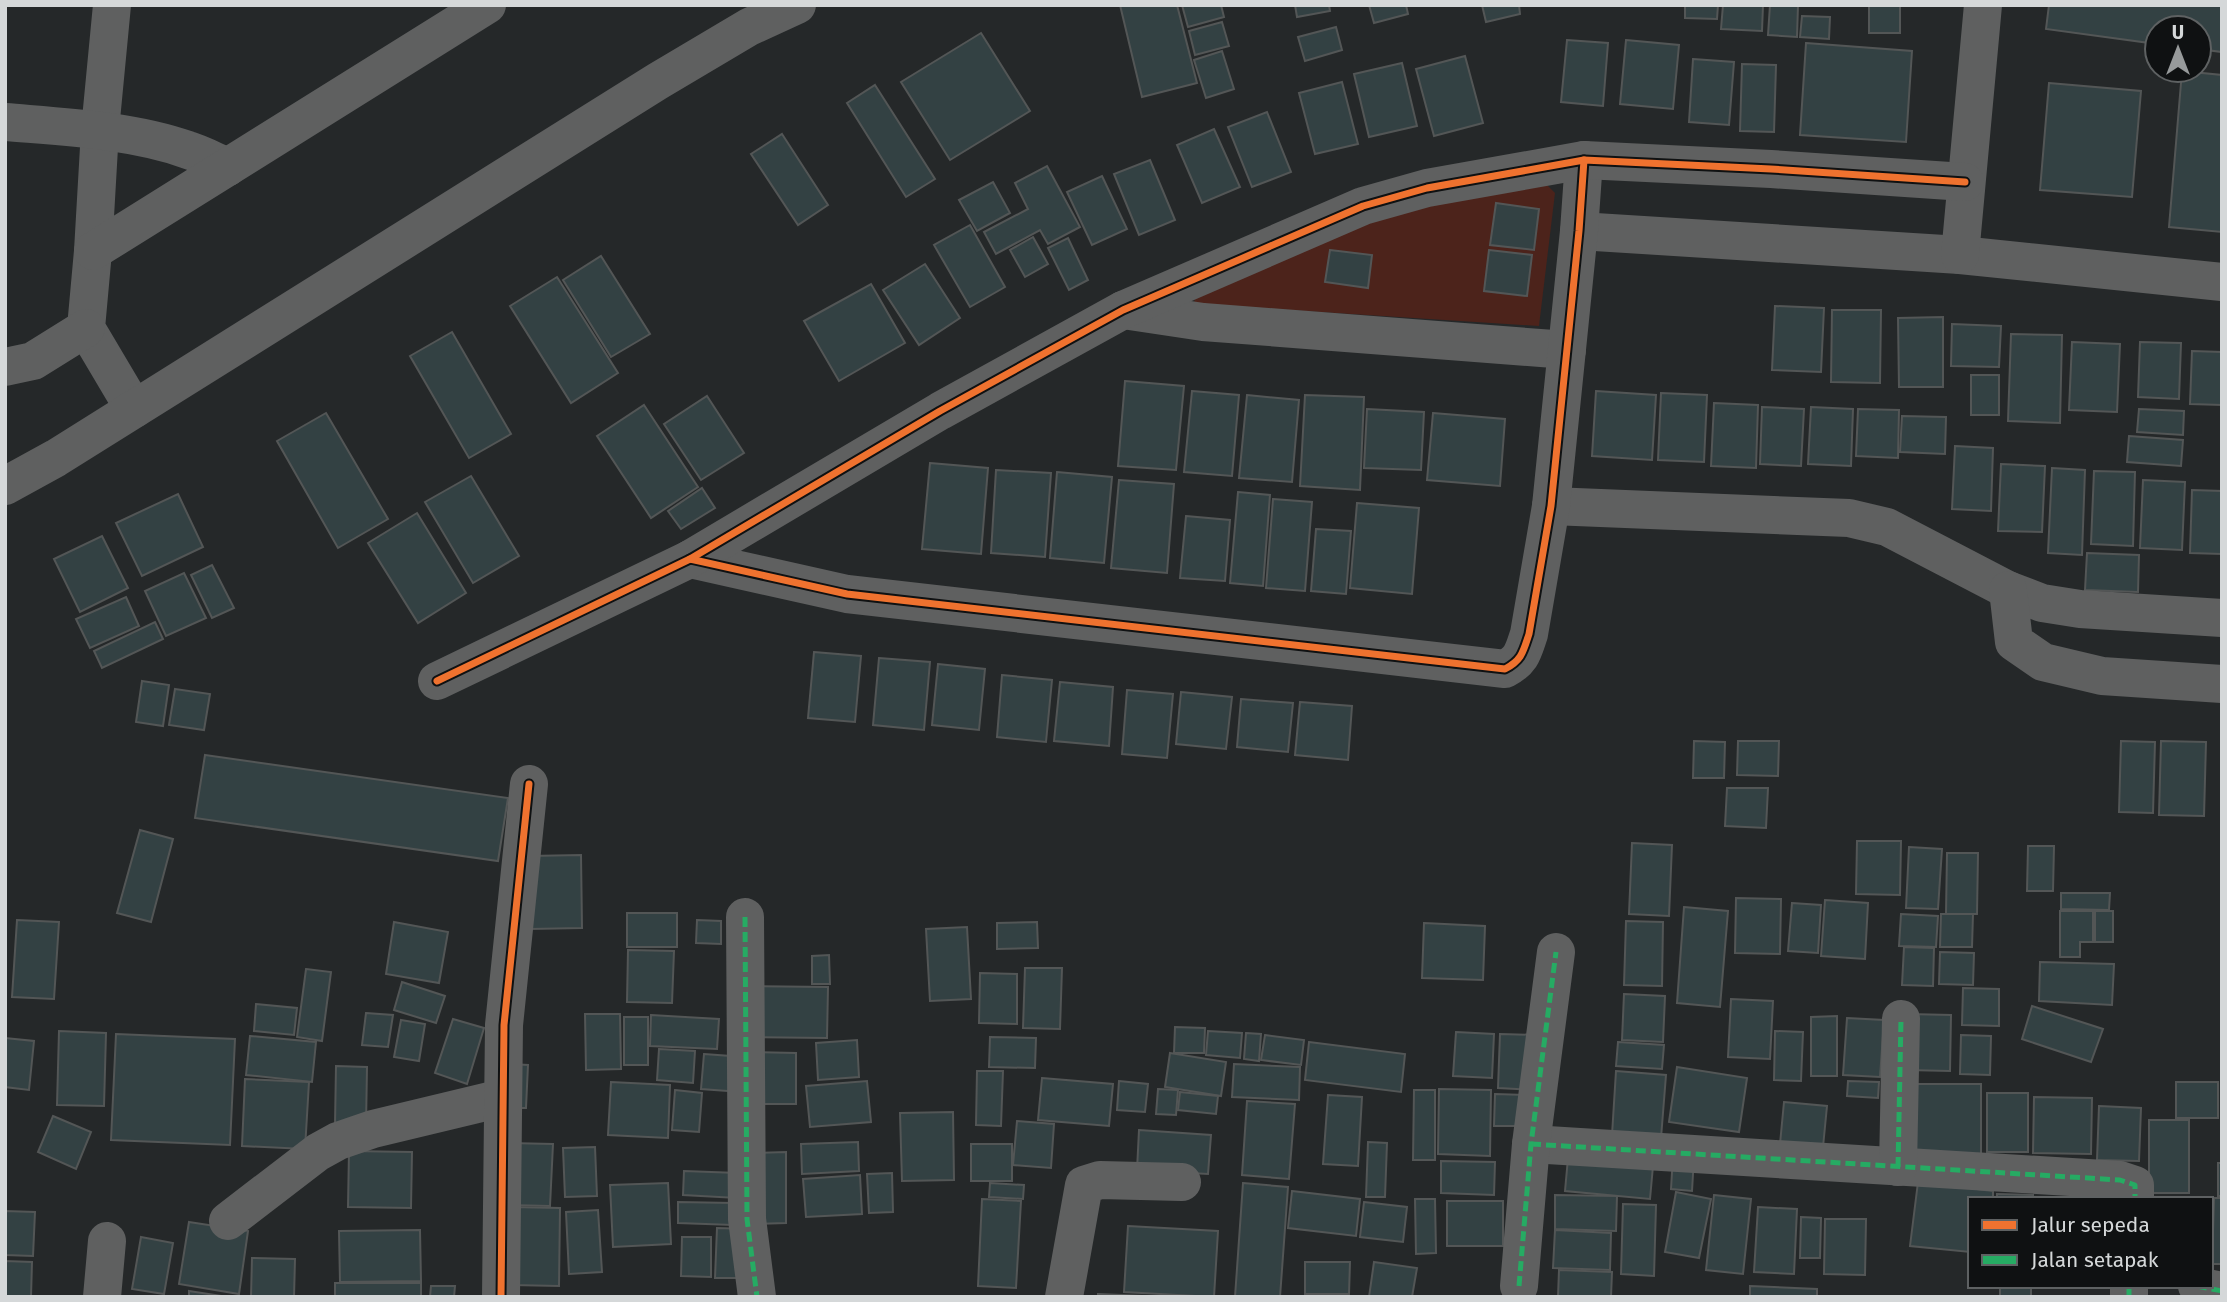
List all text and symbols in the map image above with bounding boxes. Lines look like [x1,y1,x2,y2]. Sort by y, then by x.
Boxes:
north arrow [2143,14,2213,84]
text: U [2172,21,2184,44]
legend [1968,1197,2213,1288]
text: Jalur sepeda [2031,1212,2150,1238]
text: Jalan setapak [2031,1247,2159,1273]

